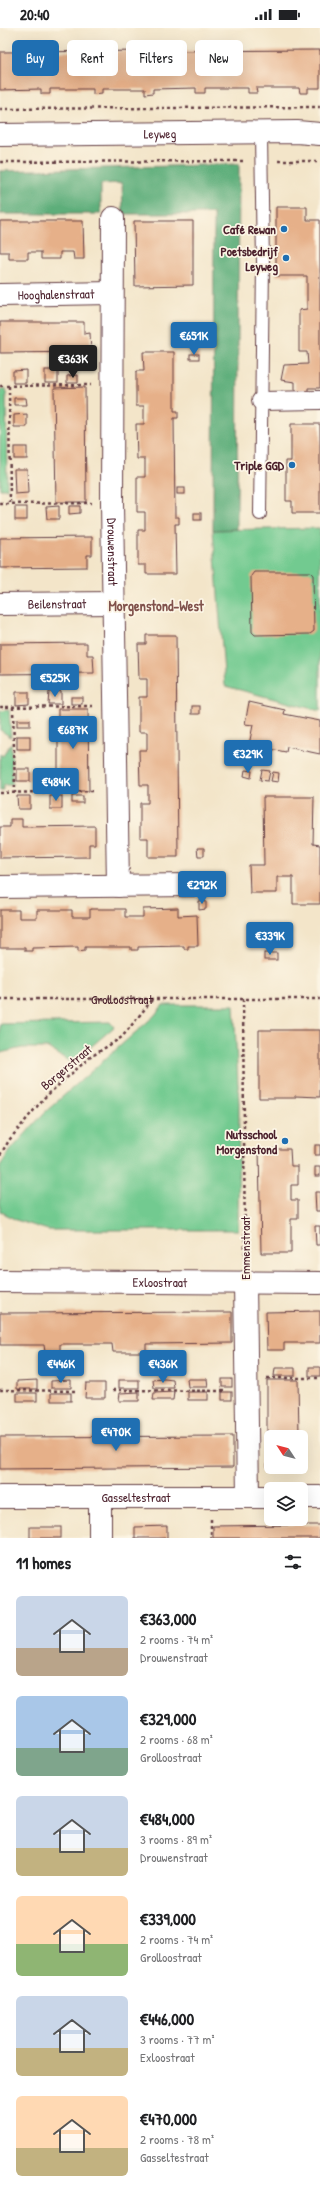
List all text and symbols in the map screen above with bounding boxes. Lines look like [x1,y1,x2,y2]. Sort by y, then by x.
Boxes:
text: 20:40 [20,4,50,25]
chip: Buy [12,40,59,76]
chip: Rent [67,40,118,76]
chip: Filters [126,40,187,76]
chip: New [195,40,243,76]
street label: Leyweg [144,124,177,143]
place label: Café Rewan [223,220,276,238]
marker: Café Rewan [279,224,289,234]
place label: Poetsbedrijf Leyweg [221,242,278,276]
marker: Poetsbedrijf Leyweg [281,253,291,263]
street label: Hooghalenstraat [17,284,95,304]
pin: €651K [166,322,222,356]
text: €651K [180,326,208,344]
pin: €363K [45,345,101,379]
text: €363K [58,349,88,367]
place label: Triple GGD [233,456,285,475]
marker: Triple GGD [287,460,297,470]
street label: Drouwenstraat [103,518,122,587]
street label: Beilenstraat [28,594,87,613]
district label: Morgenstond-West [108,596,205,617]
pin: €525K [27,664,83,698]
text: €525K [40,668,70,686]
pin: €687K [45,716,101,750]
text: €687K [58,720,88,738]
pin: €329K [220,740,276,774]
text: €329K [233,744,263,762]
pin: €484K [28,768,84,802]
text: €484K [42,772,70,790]
pin: €292K [174,871,230,905]
text: €292K [187,875,217,893]
pin: €339K [242,922,298,956]
text: €339K [255,926,285,944]
street label: Grolloostraat [91,990,153,1008]
street label: Borgerstraat [36,1040,96,1094]
place label: Nutsschool Morgenstond [217,1125,278,1159]
marker: Nutsschool Morgenstond [280,1136,290,1146]
street label: Emmenstraat [236,1216,254,1280]
street label: Exloostraat [133,1273,188,1291]
pin: €446K [33,1350,89,1384]
pin: €436K [135,1350,191,1384]
text: €446K [47,1354,75,1372]
text: €436K [149,1354,177,1372]
pin: €470K [88,1418,144,1452]
text: €470K [101,1422,131,1440]
north arrow [264,1430,308,1474]
map controls [264,1430,308,1526]
button: layers [264,1482,308,1526]
street label: Gasseltestraat [102,1488,171,1506]
text: 11 homes [16,1551,71,1574]
icon: filters [282,1551,304,1573]
text: €363,000 [140,1607,196,1630]
icon: home [48,1612,96,1660]
text: 2 rooms · 74 m² [140,1630,213,1648]
text: Drouwenstraat [140,1648,208,1666]
text: €329,000 [140,1707,196,1730]
icon: home [48,1712,96,1760]
text: 2 rooms · 68 m² [140,1730,213,1748]
text: Grolloostraat [140,1748,202,1766]
text: €484,000 [140,1807,195,1830]
icon: home [48,1812,96,1860]
text: 3 rooms · 89 m² [140,1830,212,1848]
text: Drouwenstraat [140,1848,208,1866]
text: €339,000 [140,1907,196,1930]
icon: home [48,1912,96,1960]
text: 2 rooms · 74 m² [140,1930,213,1948]
text: Grolloostraat [140,1948,202,1966]
text: €446,000 [140,2007,194,2030]
icon: home [48,2012,96,2060]
text: 3 rooms · 77 m² [140,2030,214,2048]
text: Exloostraat [140,2048,195,2066]
text: €470,000 [140,2107,197,2130]
icon: home [48,2112,96,2160]
text: 2 rooms · 78 m² [140,2130,214,2148]
text: Gasseltestraat [140,2148,209,2166]

